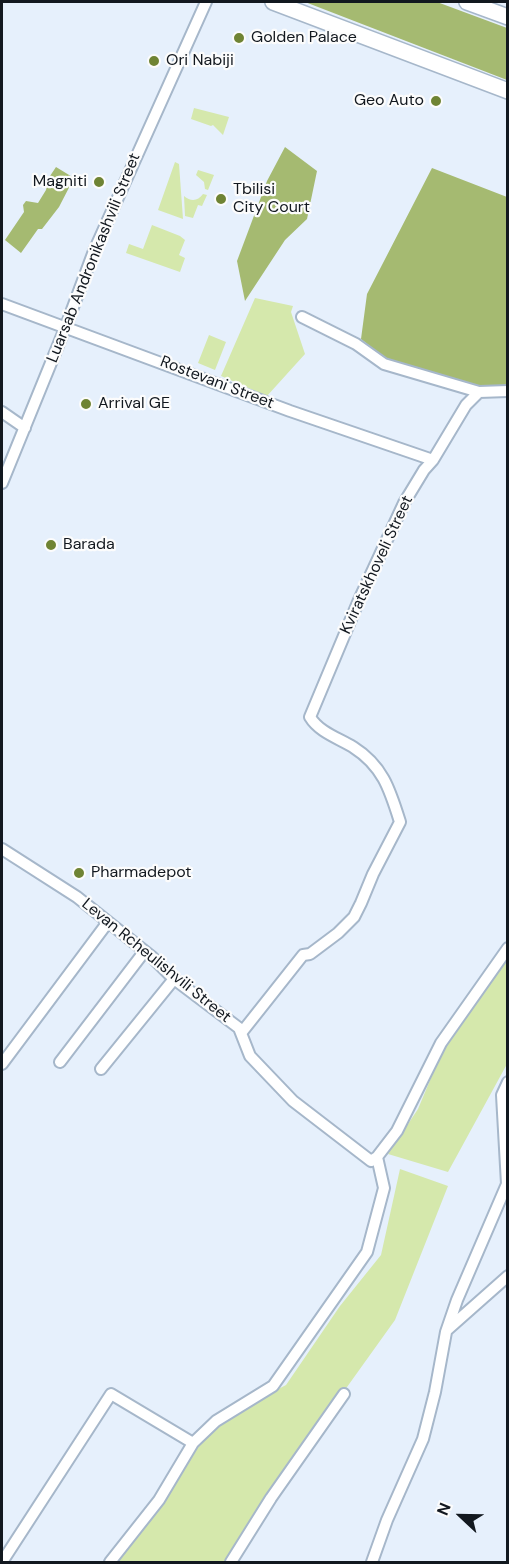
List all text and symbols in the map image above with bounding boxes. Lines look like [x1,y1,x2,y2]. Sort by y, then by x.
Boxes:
place label: Golden Palace [251,28,357,48]
marker: Golden Palace [232,31,246,45]
place label: Ori Nabiji [166,51,234,71]
marker: Ori Nabiji [147,54,161,68]
place label: Geo Auto [354,91,424,111]
marker: Geo Auto [429,94,443,108]
street label: Luarsab Andronikashvili Street [43,150,145,366]
place label: Magniti [33,172,87,192]
marker: Magniti [92,175,106,189]
place label: Tbilisi City Court [233,180,310,218]
marker: Tbilisi City Court [214,192,228,206]
street label: Rostevani Street [157,352,277,414]
place label: Arrival GE [98,394,170,414]
marker: Arrival GE [79,397,93,411]
street label: Kviratskhoveli Street [337,493,417,637]
place label: Barada [63,535,115,555]
marker: Barada [44,538,58,552]
place label: Pharmadepot [91,863,192,883]
marker: Pharmadepot [72,866,86,880]
street label: Levan Rcheulishvili Street [78,895,234,1027]
north arrow [431,1486,491,1546]
text: N [432,1500,456,1518]

